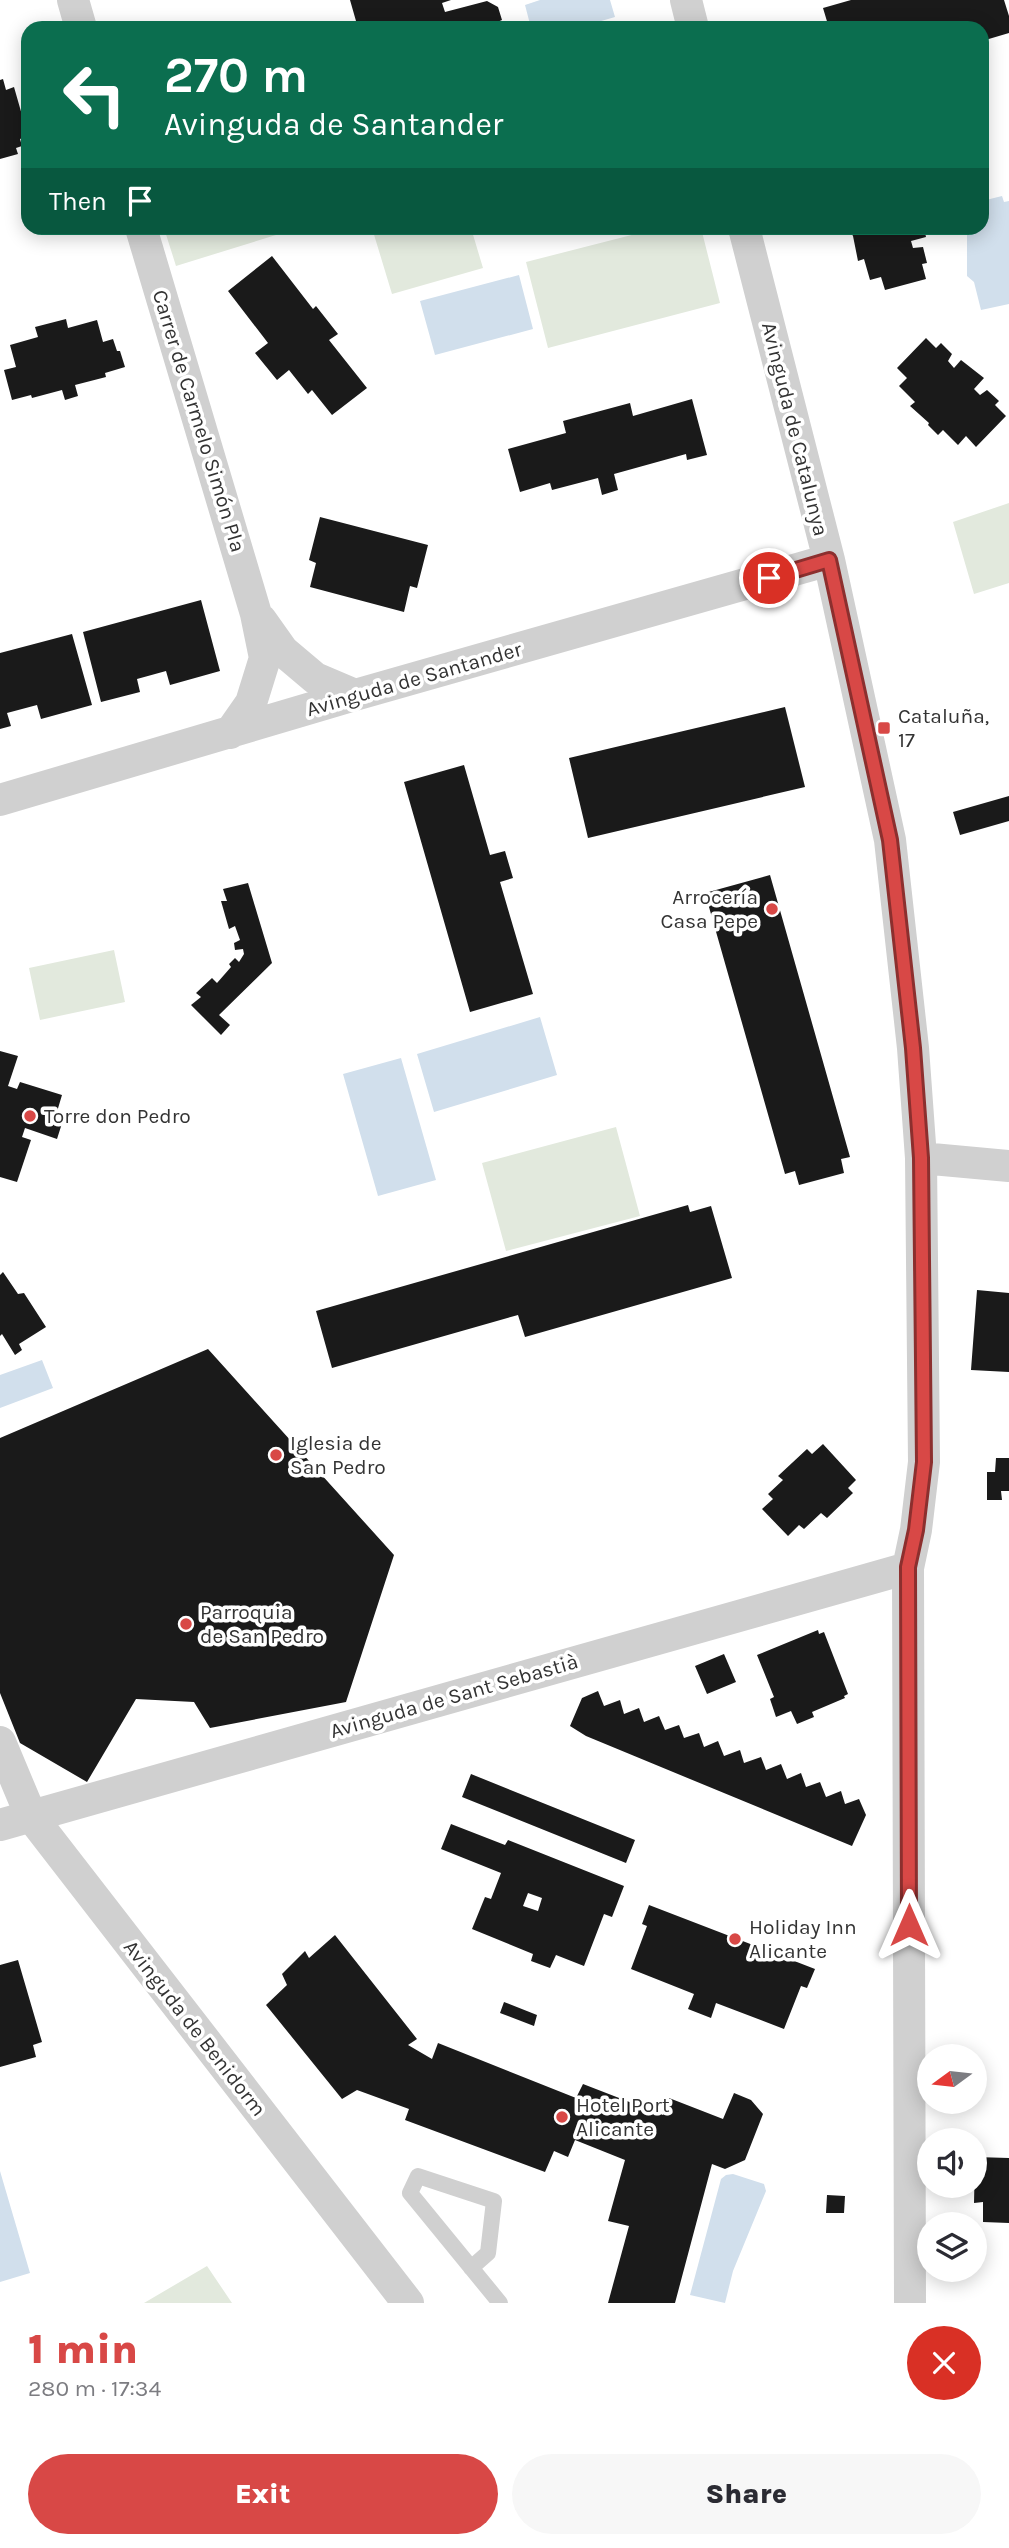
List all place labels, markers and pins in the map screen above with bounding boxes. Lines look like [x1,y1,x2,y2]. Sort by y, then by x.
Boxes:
pin [739,548,799,608]
place label: Cataluña, 17 [898,704,989,752]
marker: Cataluña, 17 [876,720,892,736]
place label: Arrocería Casa Pepe [661,885,758,933]
marker: Arrocería Casa Pepe [764,901,780,917]
place label: Torre don Pedro [44,1104,191,1128]
marker: Torre don Pedro [22,1108,38,1124]
place label: Iglesia de San Pedro [290,1431,386,1479]
marker: Iglesia de San Pedro [268,1447,284,1463]
place label: Parroquia de San Pedro [200,1600,324,1648]
marker: Parroquia de San Pedro [178,1616,194,1632]
place label: Holiday Inn Alicante [749,1915,857,1963]
marker: Holiday Inn Alicante [727,1931,743,1947]
place label: Hotel Port Alicante [576,2093,670,2141]
marker: Hotel Port Alicante [554,2109,570,2125]

